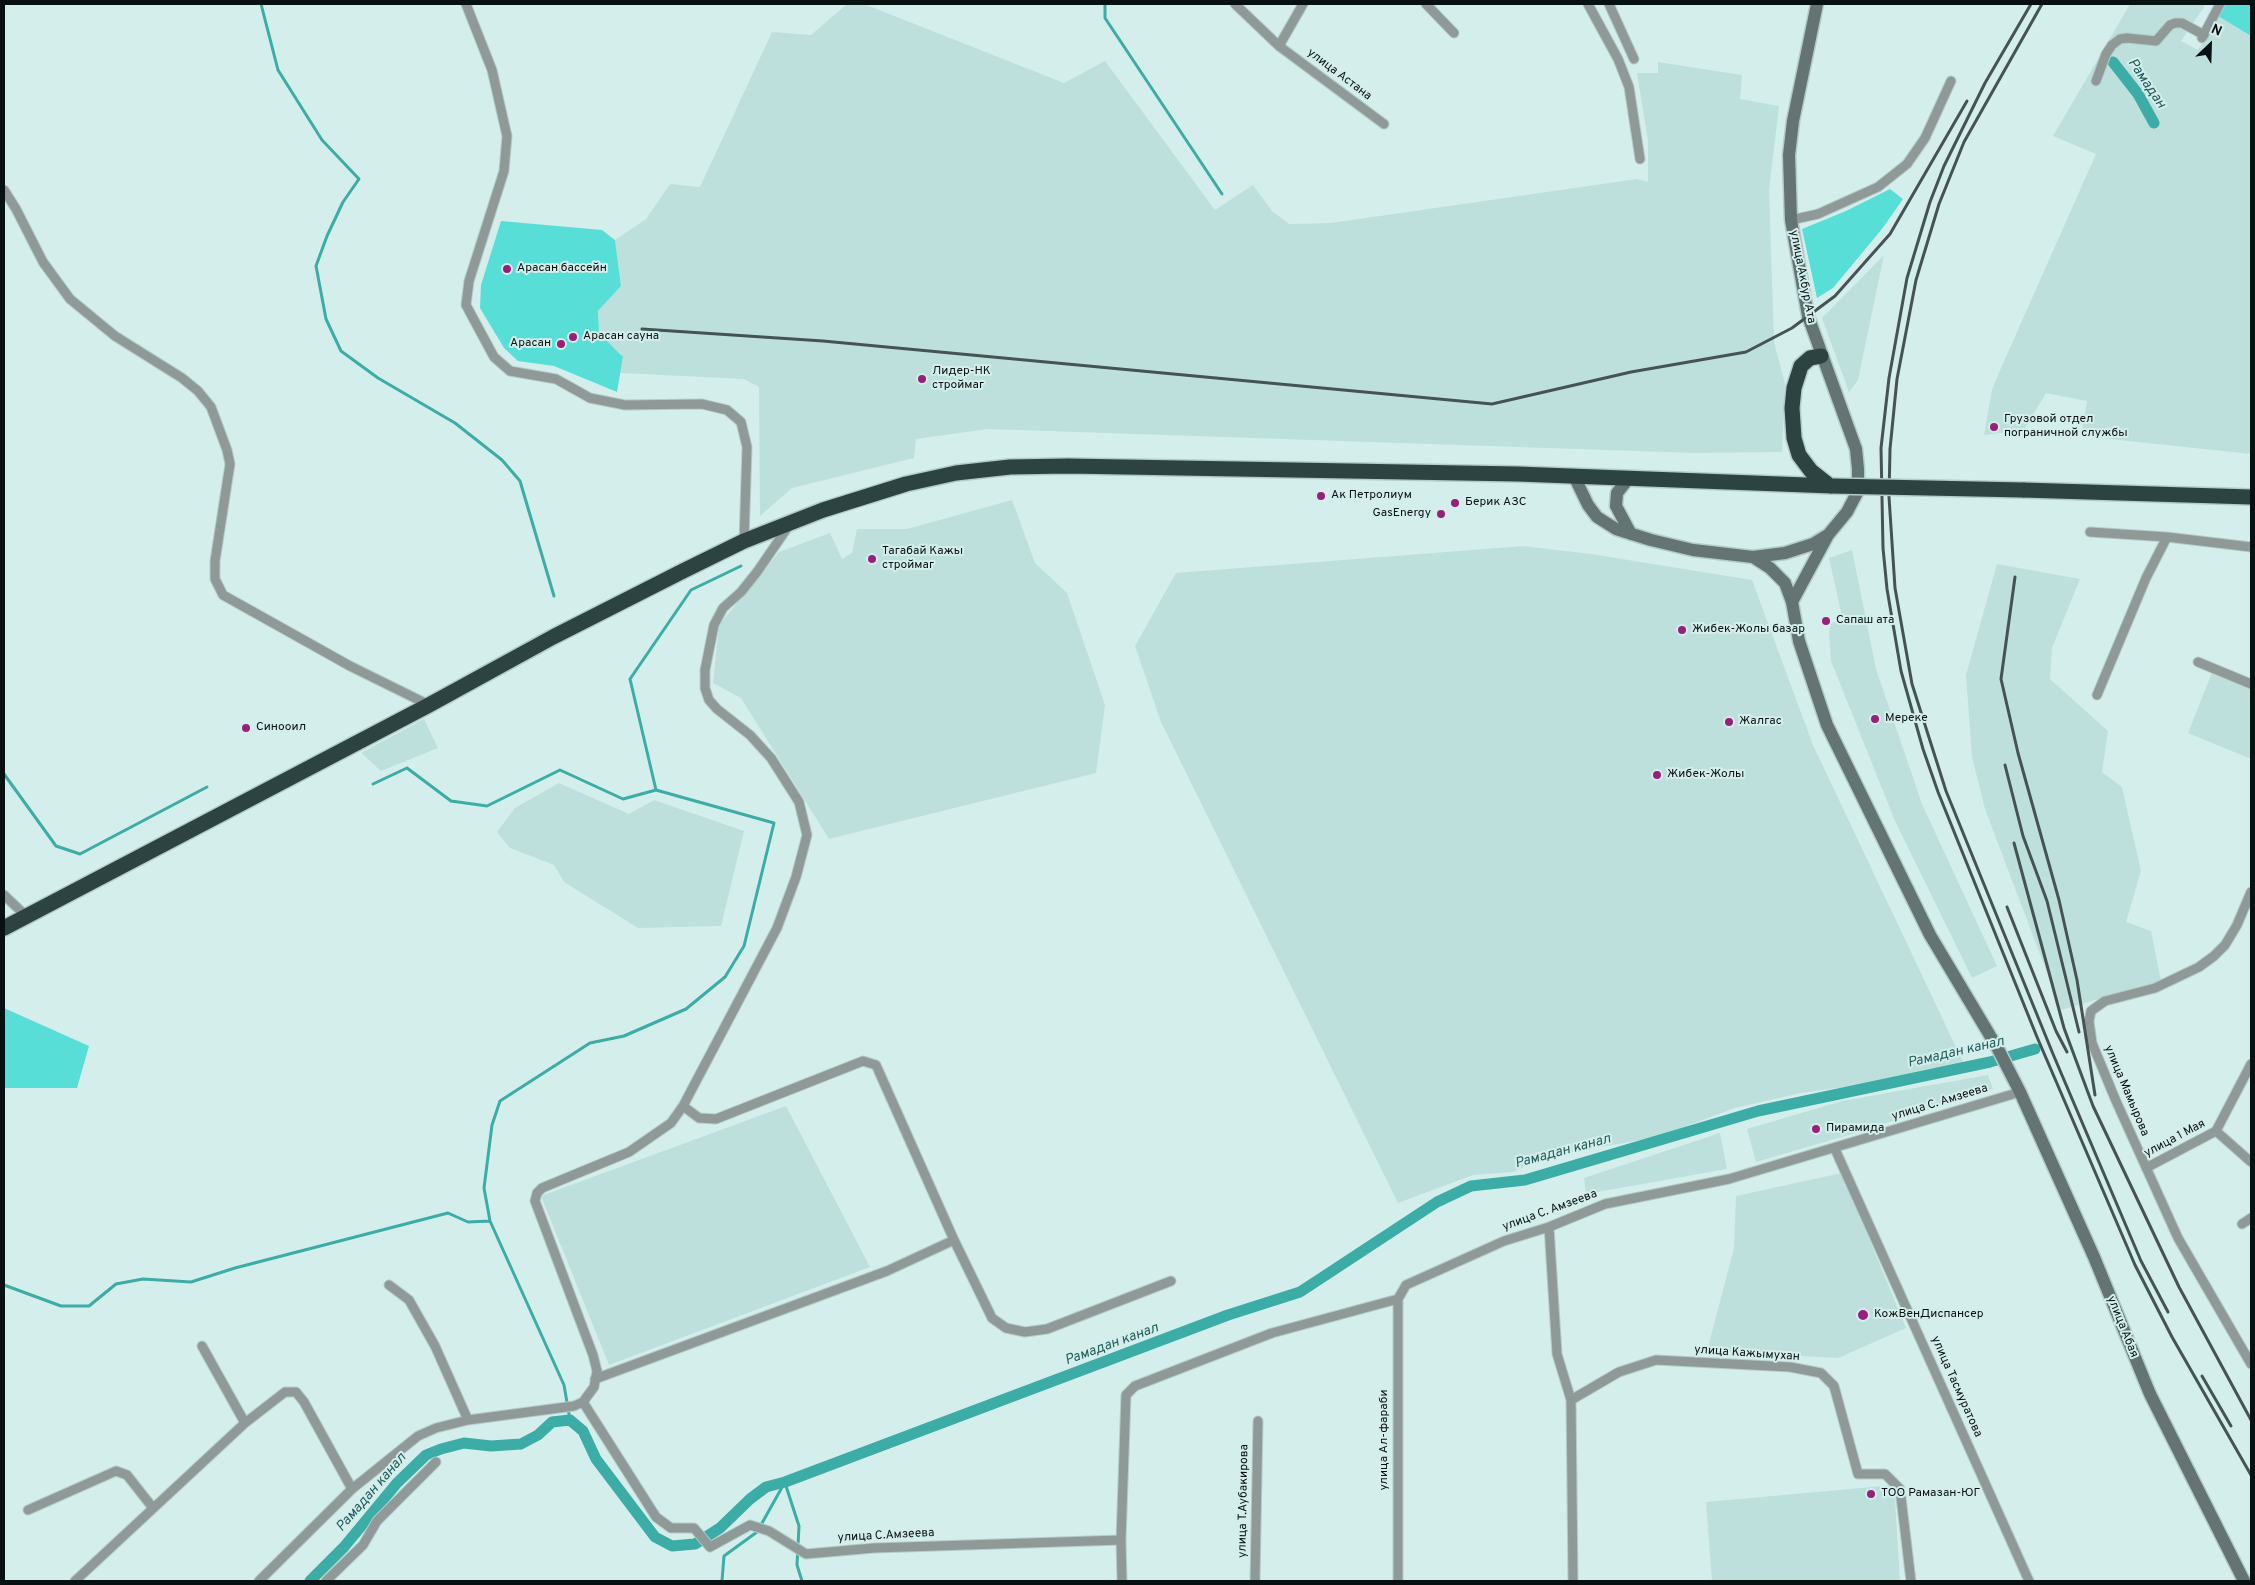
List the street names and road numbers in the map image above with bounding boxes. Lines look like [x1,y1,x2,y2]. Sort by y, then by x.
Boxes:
street label: улица Астана [1304,46,1374,104]
street label: улица Акбур Ата [1786,229,1818,325]
street label: улица Мамырова [2100,1043,2152,1139]
street label: улица С. Амзеева [1890,1082,1990,1124]
street label: улица 1 Мая [2142,1117,2208,1161]
street label: улица С. Амзеева [1501,1187,1599,1235]
street label: улица Абая [2103,1294,2141,1360]
street label: улица Тасмуратова [1927,1334,1985,1440]
street label: улица Кажымухан [1694,1343,1800,1365]
street label: улица Ал-фараби [1378,1389,1392,1491]
street label: улица Т.Аубакирова [1236,1444,1252,1558]
street label: улица С.Амзеева [837,1526,935,1546]

